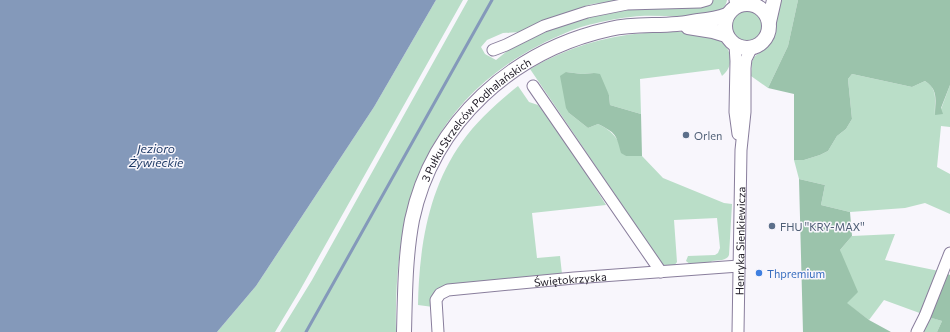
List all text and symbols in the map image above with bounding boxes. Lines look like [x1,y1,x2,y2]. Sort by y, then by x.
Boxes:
street label: 3 Pułku Strzelców Podhalańskich [418,55,533,183]
place label: Orlen [694,129,722,142]
marker: Orlen [681,130,691,140]
water label: Jezioro Żywieckie [128,141,184,169]
street label: Henryka Sienkiewicza [732,187,747,295]
place label: FHU ''KRY-MAX'' [780,220,865,233]
marker: FHU ''KRY-MAX'' [767,221,777,231]
place label: Thpremium [767,267,825,280]
marker: Thpremium [754,268,764,278]
street label: Świętokrzyska [533,269,607,288]

